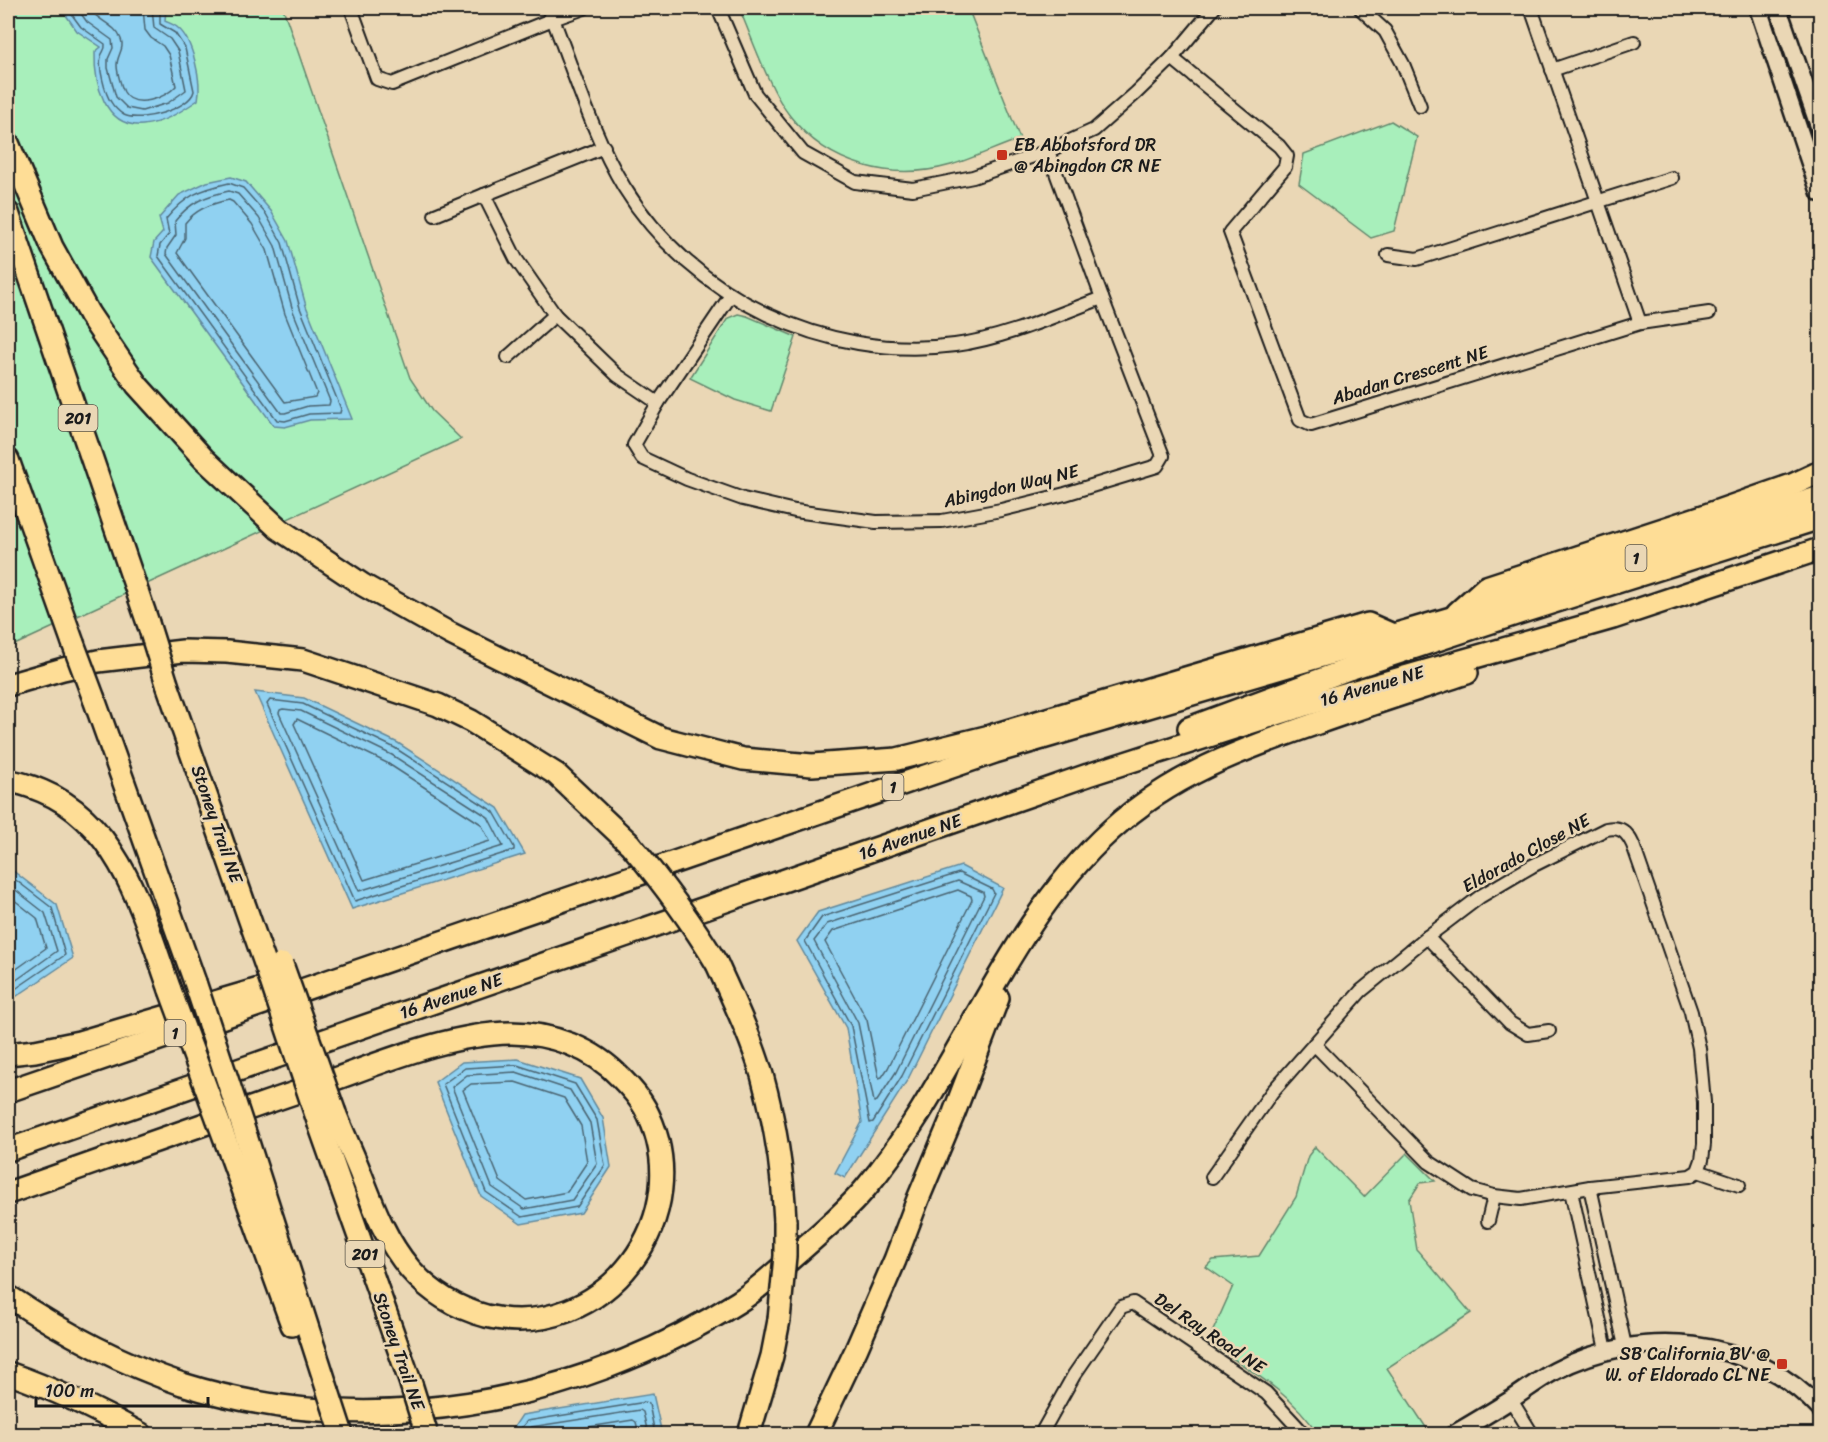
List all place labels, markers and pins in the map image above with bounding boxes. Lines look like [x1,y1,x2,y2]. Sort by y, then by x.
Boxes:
place label: EB Abbotsford DR @ Abingdon CR NE [1014,129,1161,182]
marker: EB Abbotsford DR @ Abingdon CR NE [995,148,1009,162]
place label: SB California BV @ W. of Eldorado CL NE [1605,1338,1771,1391]
marker: SB California BV @ W. of Eldorado CL NE [1775,1357,1789,1371]

